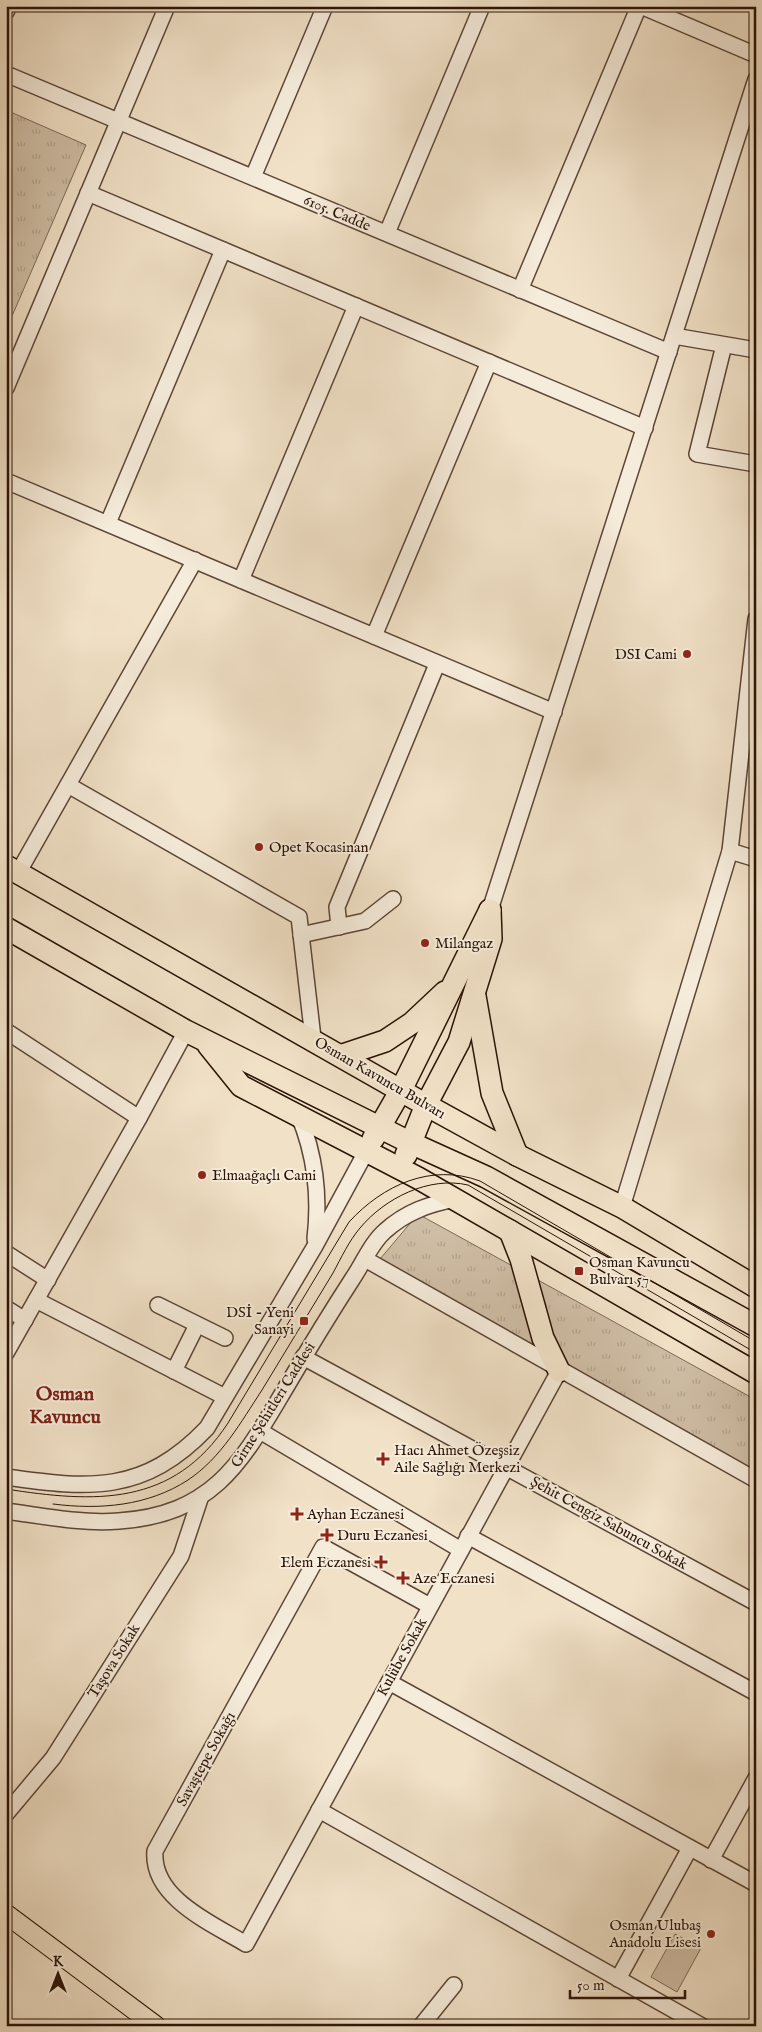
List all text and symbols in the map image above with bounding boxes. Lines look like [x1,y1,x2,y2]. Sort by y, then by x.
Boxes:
street label: 6105. Cadde [301,190,374,236]
place label: DSI Cami [615,645,677,664]
marker: DSI Cami [681,648,693,660]
place label: Opet Kocasinan [269,838,368,857]
marker: Opet Kocasinan [253,841,265,853]
place label: Milangaz [435,934,493,953]
marker: Milangaz [419,937,431,949]
street label: Osman Kavuncu Bulvarı [311,1033,449,1123]
place label: Elmaağaçlı Cami [212,1166,316,1185]
marker: Elmaağaçlı Cami [196,1169,208,1181]
place label: Osman Kavuncu Bulvarı 57 [589,1253,690,1289]
marker: Osman Kavuncu Bulvarı 57 [573,1265,585,1277]
place label: DSİ - Yeni Sanayi [226,1303,294,1339]
marker: DSİ - Yeni Sanayi [298,1315,310,1327]
street label: Girne Şehitleri Caddesi [227,1339,319,1471]
district label: Osman Kavuncu [29,1382,101,1430]
place label: Hacı Ahmet Özeşsiz Aile Sağlığı Merkezi [393,1441,520,1477]
marker: Hacı Ahmet Özeşsiz Aile Sağlığı Merkezi [376,1452,390,1466]
street label: Şehit Cengiz Sabuncu Sokak [527,1472,692,1575]
place label: Ayhan Eczanesi [306,1505,404,1524]
marker: Ayhan Eczanesi [291,1508,303,1520]
place label: Duru Eczanesi [337,1526,428,1545]
marker: Duru Eczanesi [321,1529,333,1541]
place label: Elem Eczanesi [280,1553,371,1572]
marker: Elem Eczanesi [375,1556,387,1568]
place label: Aze Eczanesi [412,1569,495,1588]
marker: Aze Eczanesi [397,1572,409,1584]
street label: Kulübe Sokak [373,1614,432,1700]
street label: Taşova Sokak [84,1619,145,1702]
street label: Savaştepe Sokağı [172,1708,240,1810]
place label: Osman Ulubaş Anadolu Lisesi [608,1916,701,1952]
marker: Osman Ulubaş Anadolu Lisesi [705,1928,717,1940]
north arrow [32,1950,82,2000]
text: K [53,1953,64,1971]
scale bar [570,1967,684,1999]
text: 50 m [577,1976,605,1995]

